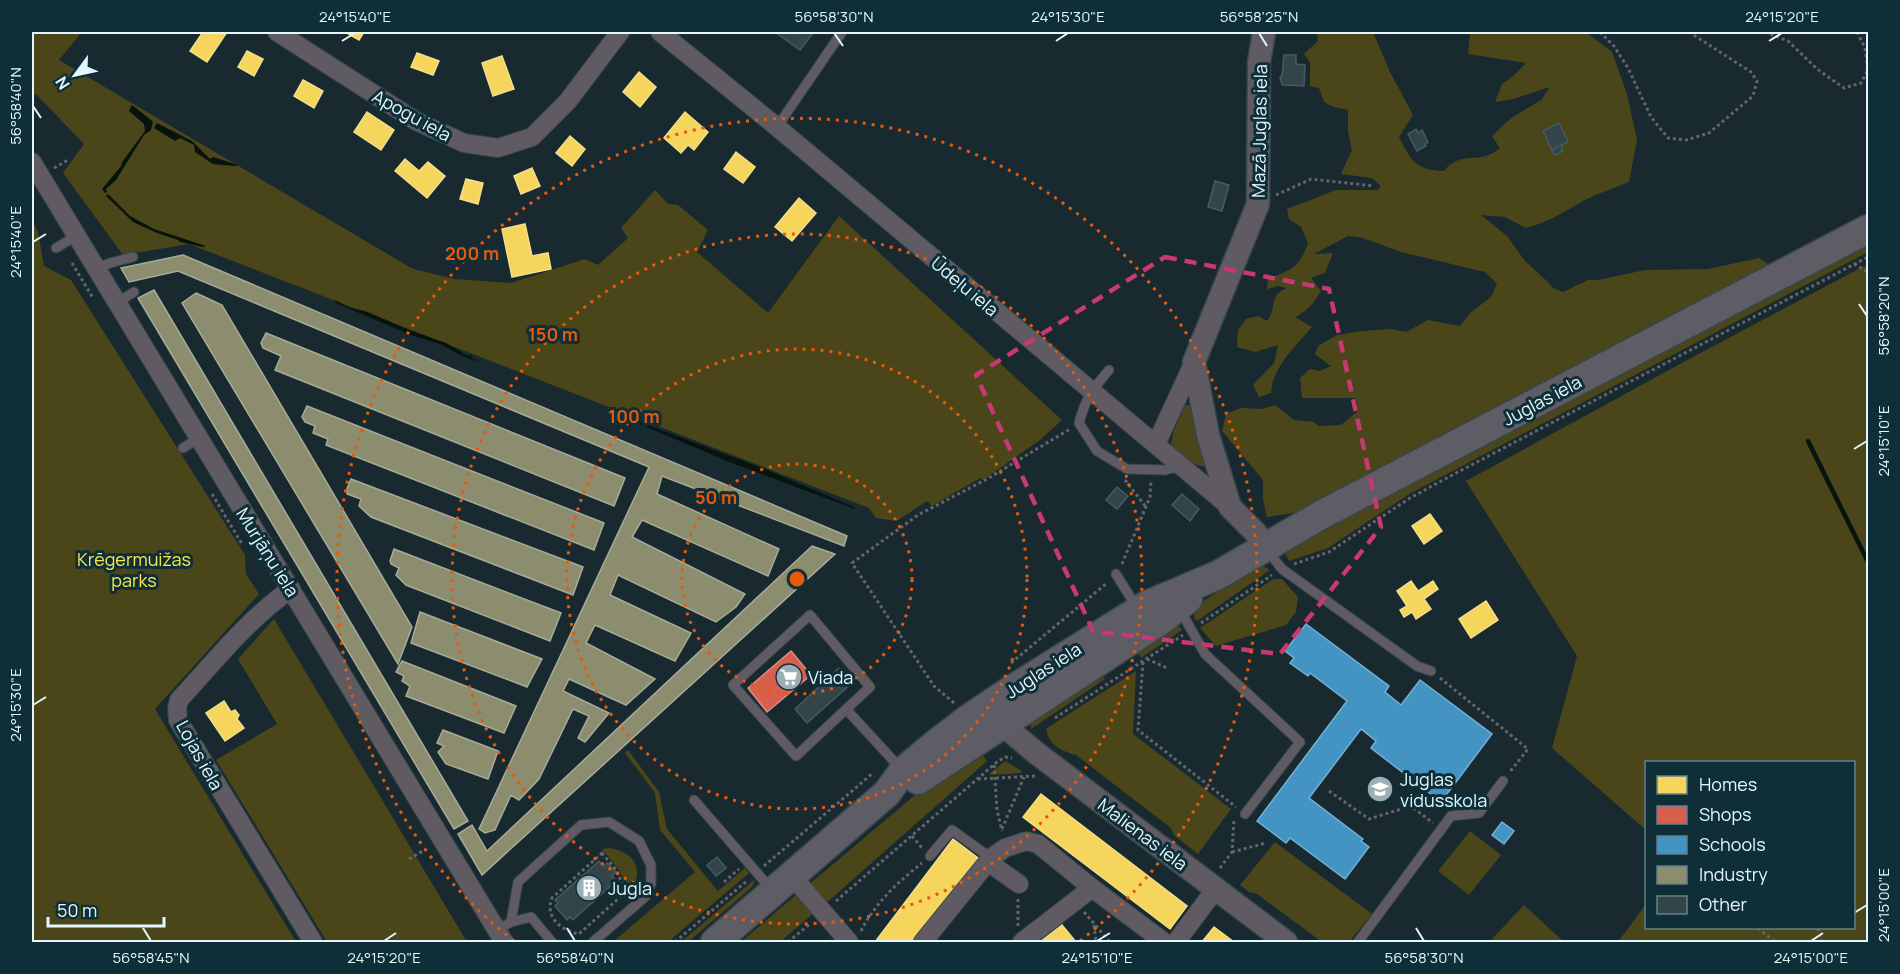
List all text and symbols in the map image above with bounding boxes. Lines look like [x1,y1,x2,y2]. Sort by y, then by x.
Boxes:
text: 24°15'40"E [319,6,391,27]
text: 56°58'30"N [795,6,873,27]
text: 24°15'30"E [1031,6,1105,27]
text: 56°58'25"N [1220,6,1298,27]
text: 24°15'20"E [1745,6,1819,27]
north arrow [45,45,105,105]
street label: Mazā Juglas iela [1246,64,1272,198]
text: 56°58'40"N [5,67,26,145]
text: N [50,72,75,94]
street label: Apogu iela [368,84,456,146]
text: 24°15'40"E [5,206,26,278]
text: 200 m [445,241,499,265]
street label: Ūdeļu iela [926,251,1004,321]
text: 56°58'20"N [1873,276,1894,356]
text: 150 m [528,322,578,346]
street label: Juglas iela [1498,369,1586,431]
text: 100 m [608,404,660,428]
text: 24°15'10"E [1873,406,1894,477]
text: 50 m [695,485,737,509]
street label: Murjāņu iela [231,503,305,601]
park label: Krēgermuižas parks [77,547,191,592]
centre of rings [787,569,807,589]
street label: Juglas iela [1000,637,1086,703]
supermarket icon: Viada [774,662,804,692]
place label: Viada [808,665,853,689]
text: 24°15'30"E [5,668,26,742]
street label: Lojas iela [171,716,229,794]
legend [1645,761,1855,929]
place label: Juglas vidusskola [1400,767,1487,812]
text: Homes [1699,772,1757,796]
school or university icon: Juglas vidusskola [1365,774,1395,804]
street label: Malienas iela [1093,792,1193,876]
text: Shops [1699,802,1751,826]
text: Schools [1699,832,1766,856]
text: Industry [1699,862,1768,886]
text: 24°15'00"E [1873,868,1894,942]
building icon: Jugla [574,873,604,903]
place label: Jugla [608,876,652,900]
scale bar [48,890,164,928]
text: Other [1699,892,1747,916]
text: 50 m [57,898,97,922]
text: 56°58'45"N [112,947,190,968]
text: 24°15'20"E [347,947,421,968]
text: 56°58'40"N [536,947,614,968]
text: 24°15'10"E [1062,947,1133,968]
text: 56°58'30"N [1385,947,1463,968]
text: 24°15'00"E [1774,947,1848,968]

